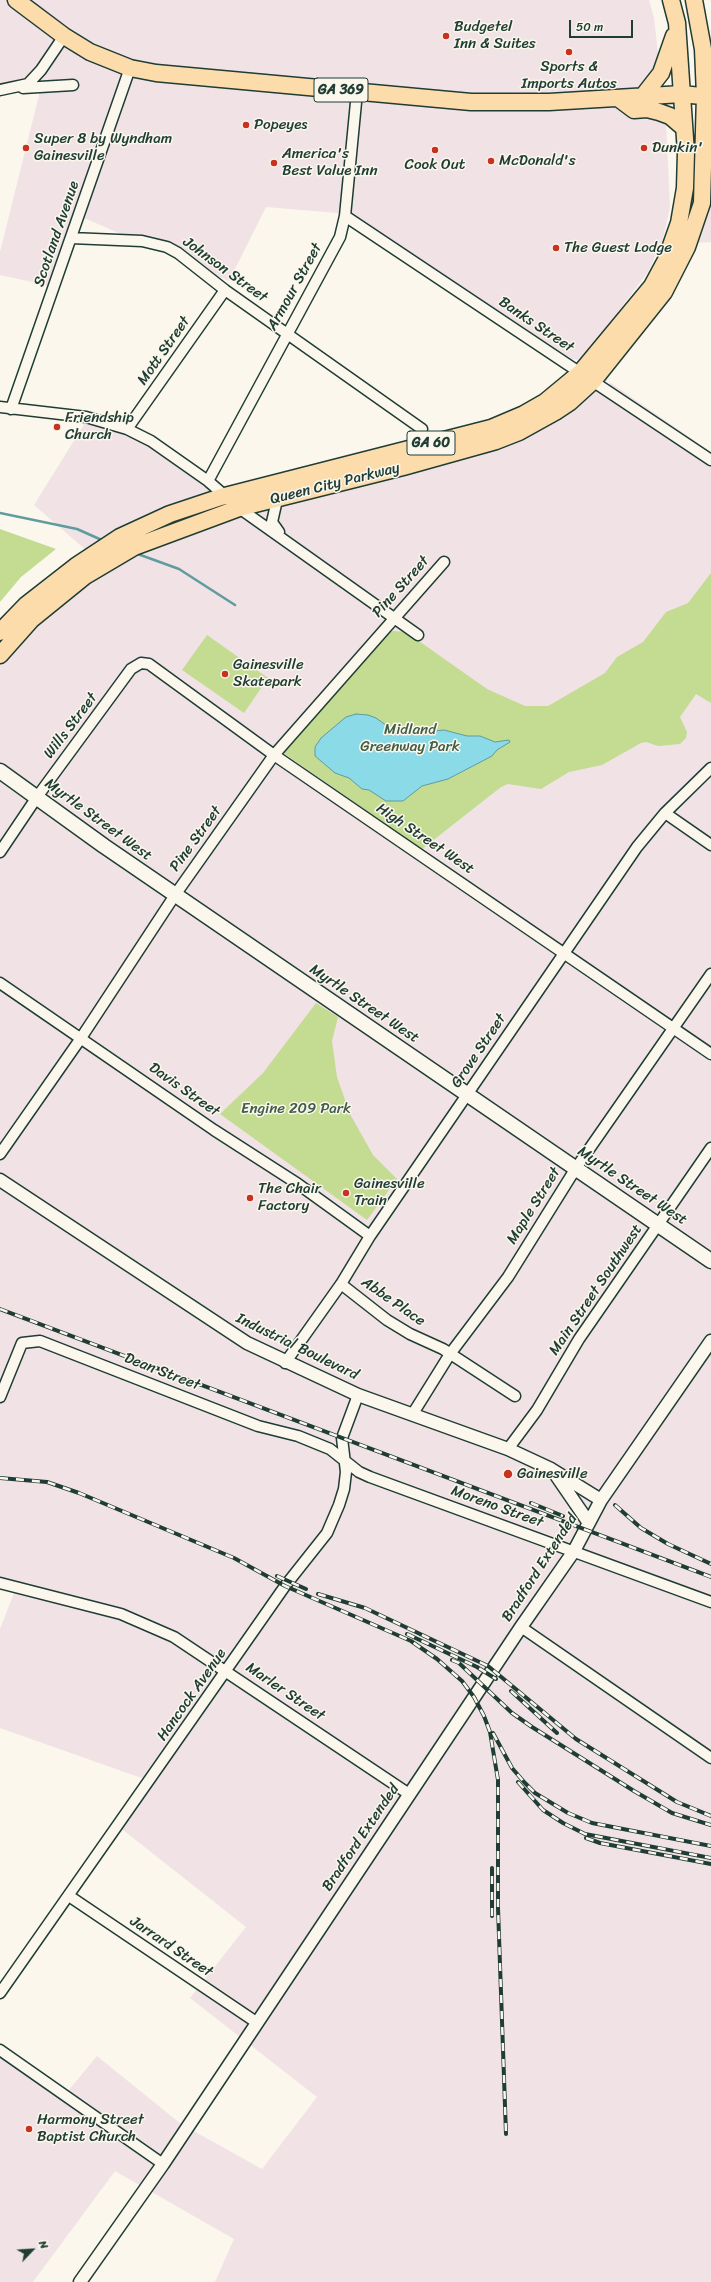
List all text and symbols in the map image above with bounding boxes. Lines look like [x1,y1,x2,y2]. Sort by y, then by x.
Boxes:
scale bar [571,12,635,38]
text: 50 m [576,16,603,38]
place label: Budgetel Inn & Suites [454,18,536,53]
marker: Budgetel Inn & Suites [441,31,451,41]
marker: Sports & Imports Autos [564,47,574,57]
place label: Sports & Imports Autos [521,58,617,93]
road number: GA 369 [314,78,368,102]
place label: Popeyes [254,116,308,134]
marker: Popeyes [241,120,251,130]
place label: Super 8 by Wyndham Gainesville [34,130,172,165]
place label: Dunkin' [652,139,703,157]
marker: Super 8 by Wyndham Gainesville [21,143,31,153]
marker: Dunkin' [639,143,649,153]
place label: America's Best Value Inn [282,145,377,180]
marker: Cook Out [430,145,440,155]
place label: McDonald's [499,152,576,170]
place label: Cook Out [405,156,465,174]
marker: McDonald's [486,156,496,166]
marker: America's Best Value Inn [269,158,279,168]
street label: Scotland Avenue [30,179,84,289]
street label: Johnson Street [179,233,271,307]
place label: The Guest Lodge [564,239,672,257]
street label: Armour Street [264,240,326,334]
marker: The Guest Lodge [551,243,561,253]
street label: Banks Street [495,293,577,357]
street label: Mott Street [134,313,194,389]
place label: Friendship Church [65,409,134,444]
marker: Friendship Church [52,422,62,432]
road number: GA 60 [407,431,455,455]
street label: Queen City Parkway [268,459,402,509]
street label: Pine Street [369,553,433,621]
place label: Gainesville Skatepark [233,656,304,691]
marker: Gainesville Skatepark [220,669,230,679]
street label: Wills Street [40,689,102,763]
park label: Midland Greenway Park [360,721,460,756]
street label: Myrtle Street West [41,775,155,865]
street label: High Street West [373,800,477,878]
street label: Pine Street [166,803,226,875]
street label: Myrtle Street West [306,961,422,1047]
street label: Grove Street [448,1011,510,1091]
street label: Davis Street [145,1059,223,1121]
park label: Engine 209 Park [241,1100,351,1118]
street label: Myrtle Street West [574,1143,690,1229]
street label: Maple Street [503,1164,565,1248]
place label: Gainesville Train [354,1175,425,1210]
place label: The Chair Factory [258,1180,321,1215]
marker: Gainesville Train [341,1188,351,1198]
marker: The Chair Factory [245,1193,255,1203]
street label: Main Street Southwest [546,1221,646,1359]
street label: Abbe Place [358,1273,428,1331]
street label: Industrial Boulevard [233,1310,361,1384]
street label: Dean Street [122,1349,202,1395]
place label: Gainesville [517,1465,588,1483]
marker: Gainesville [502,1468,514,1480]
street label: Moreno Street [448,1482,546,1532]
street label: Bradford Extended [498,1511,582,1625]
street label: Hancock Avenue [153,1645,231,1745]
street label: Marler Street [242,1659,328,1725]
street label: Bradford Extended [319,1781,403,1895]
street label: Jarrard Street [126,1913,216,1981]
place label: Harmony Street Baptist Church [37,2111,144,2146]
marker: Harmony Street Baptist Church [24,2124,34,2134]
north arrow [12,2230,52,2270]
text: N [33,2237,54,2252]

